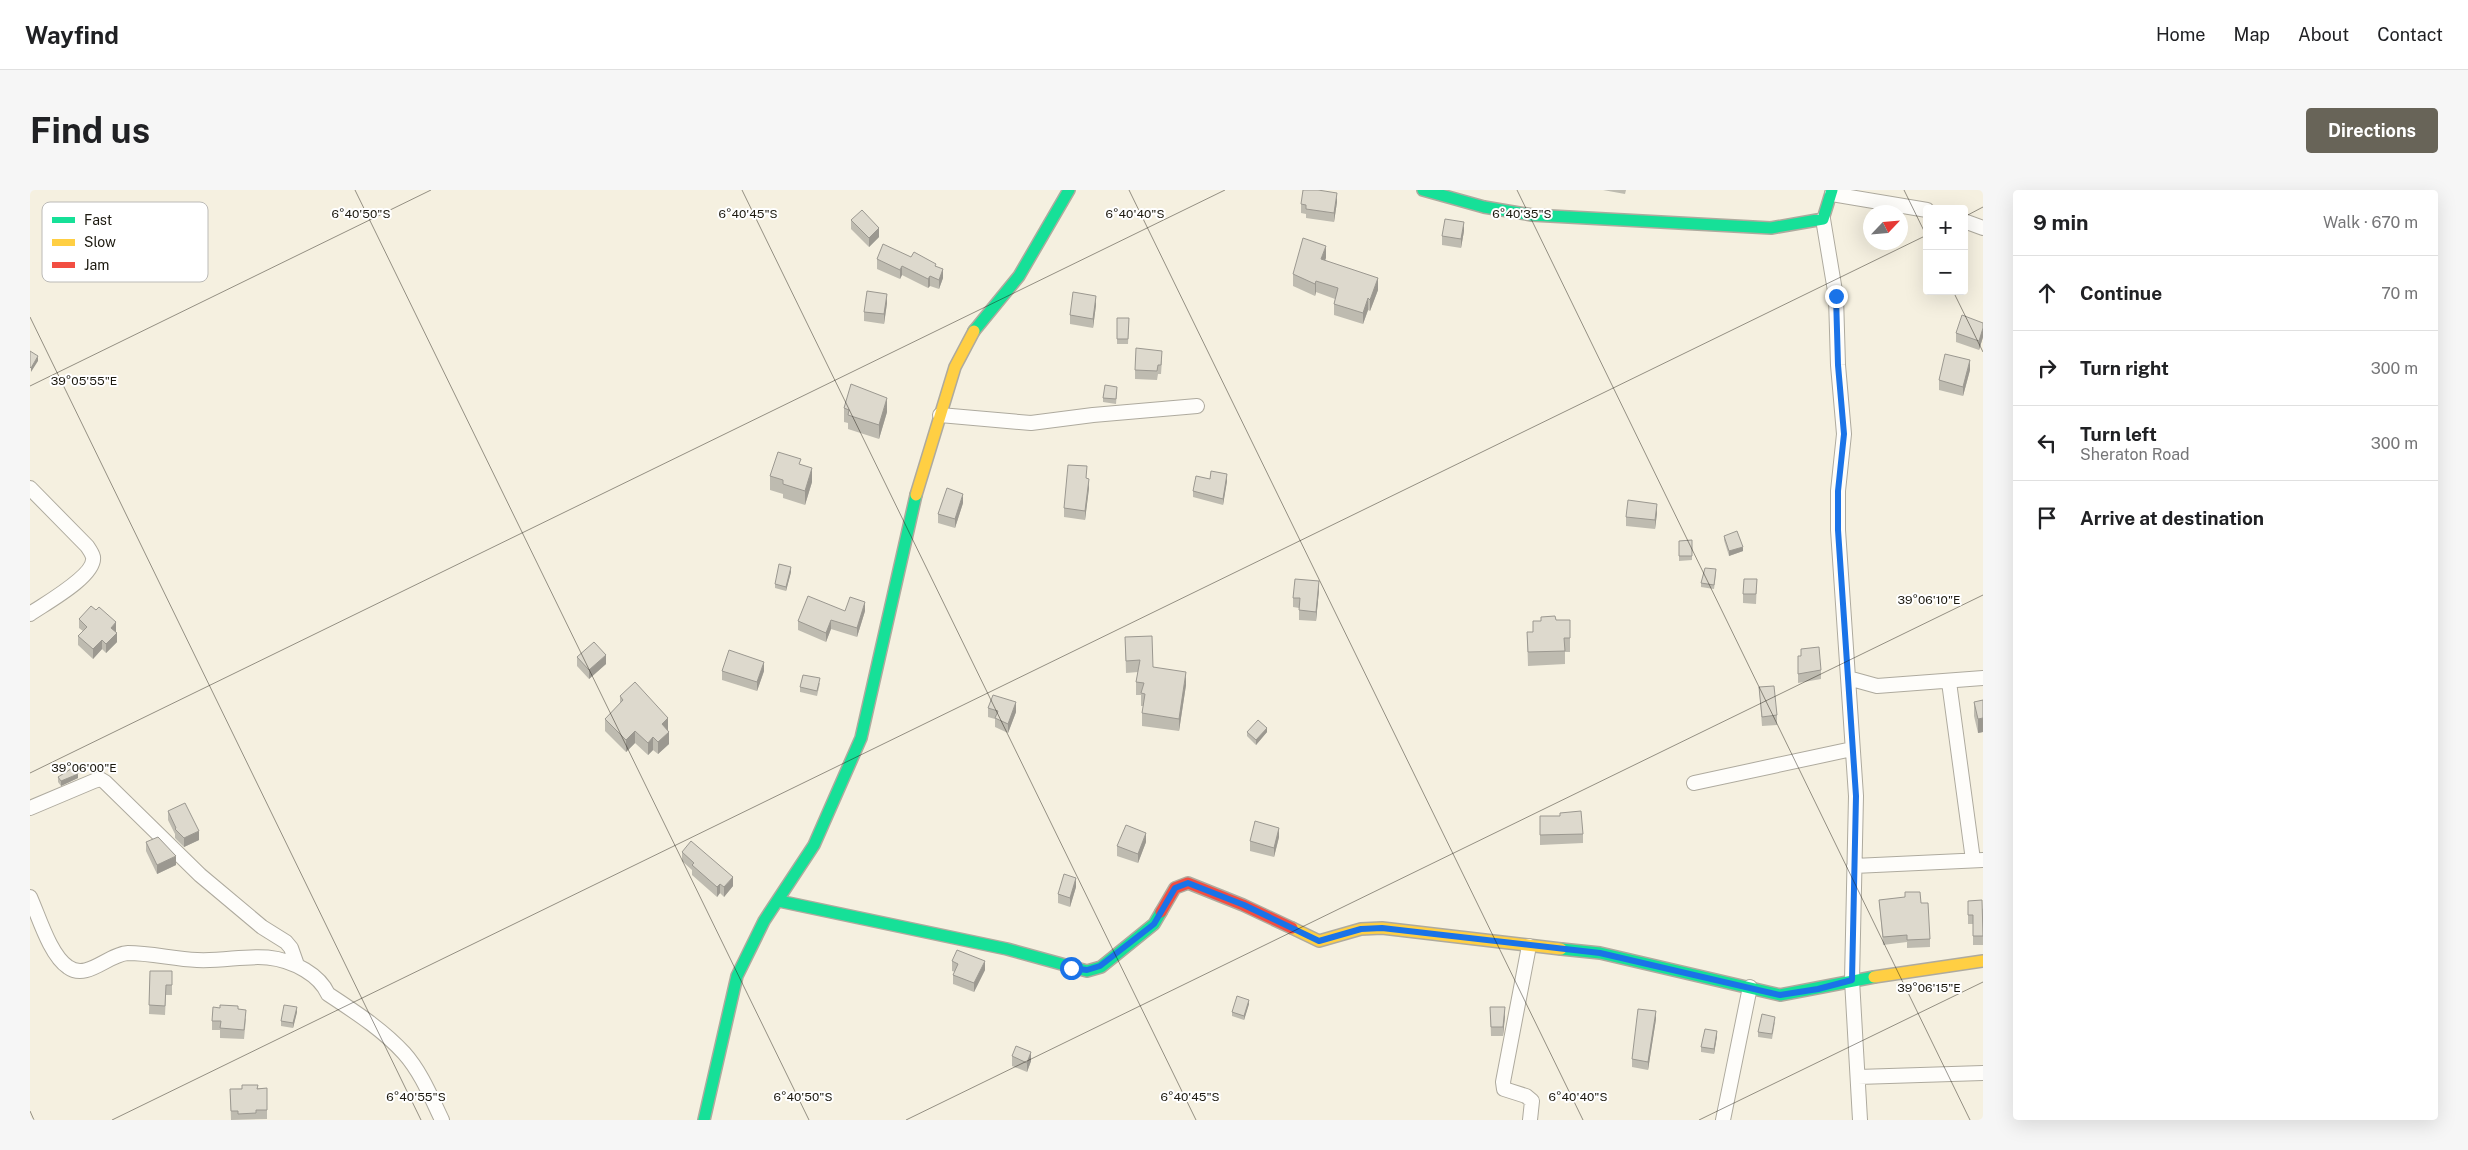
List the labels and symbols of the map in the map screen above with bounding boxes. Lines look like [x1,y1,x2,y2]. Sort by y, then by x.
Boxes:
legend [42,202,208,282]
north arrow [1863,205,1908,250]
text: 6°40'50"S [331,207,391,221]
text: 6°40'45"S [718,207,778,221]
text: 6°40'40"S [1106,207,1164,221]
text: 6°40'35"S [1492,207,1552,221]
text: Fast [84,212,112,228]
text: Slow [84,234,116,250]
text: Jam [84,257,109,273]
route end [1825,285,1848,308]
text: 39°05'55"E [51,374,117,388]
text: 39°06'10"E [1897,593,1961,607]
text: 39°06'00"E [51,761,117,775]
route start [1060,957,1083,980]
text: 39°06'15"E [1897,981,1961,995]
text: 6°40'55"S [386,1090,446,1104]
text: 6°40'50"S [773,1090,833,1104]
text: 6°40'45"S [1160,1090,1220,1104]
text: 6°40'40"S [1549,1090,1607,1104]

